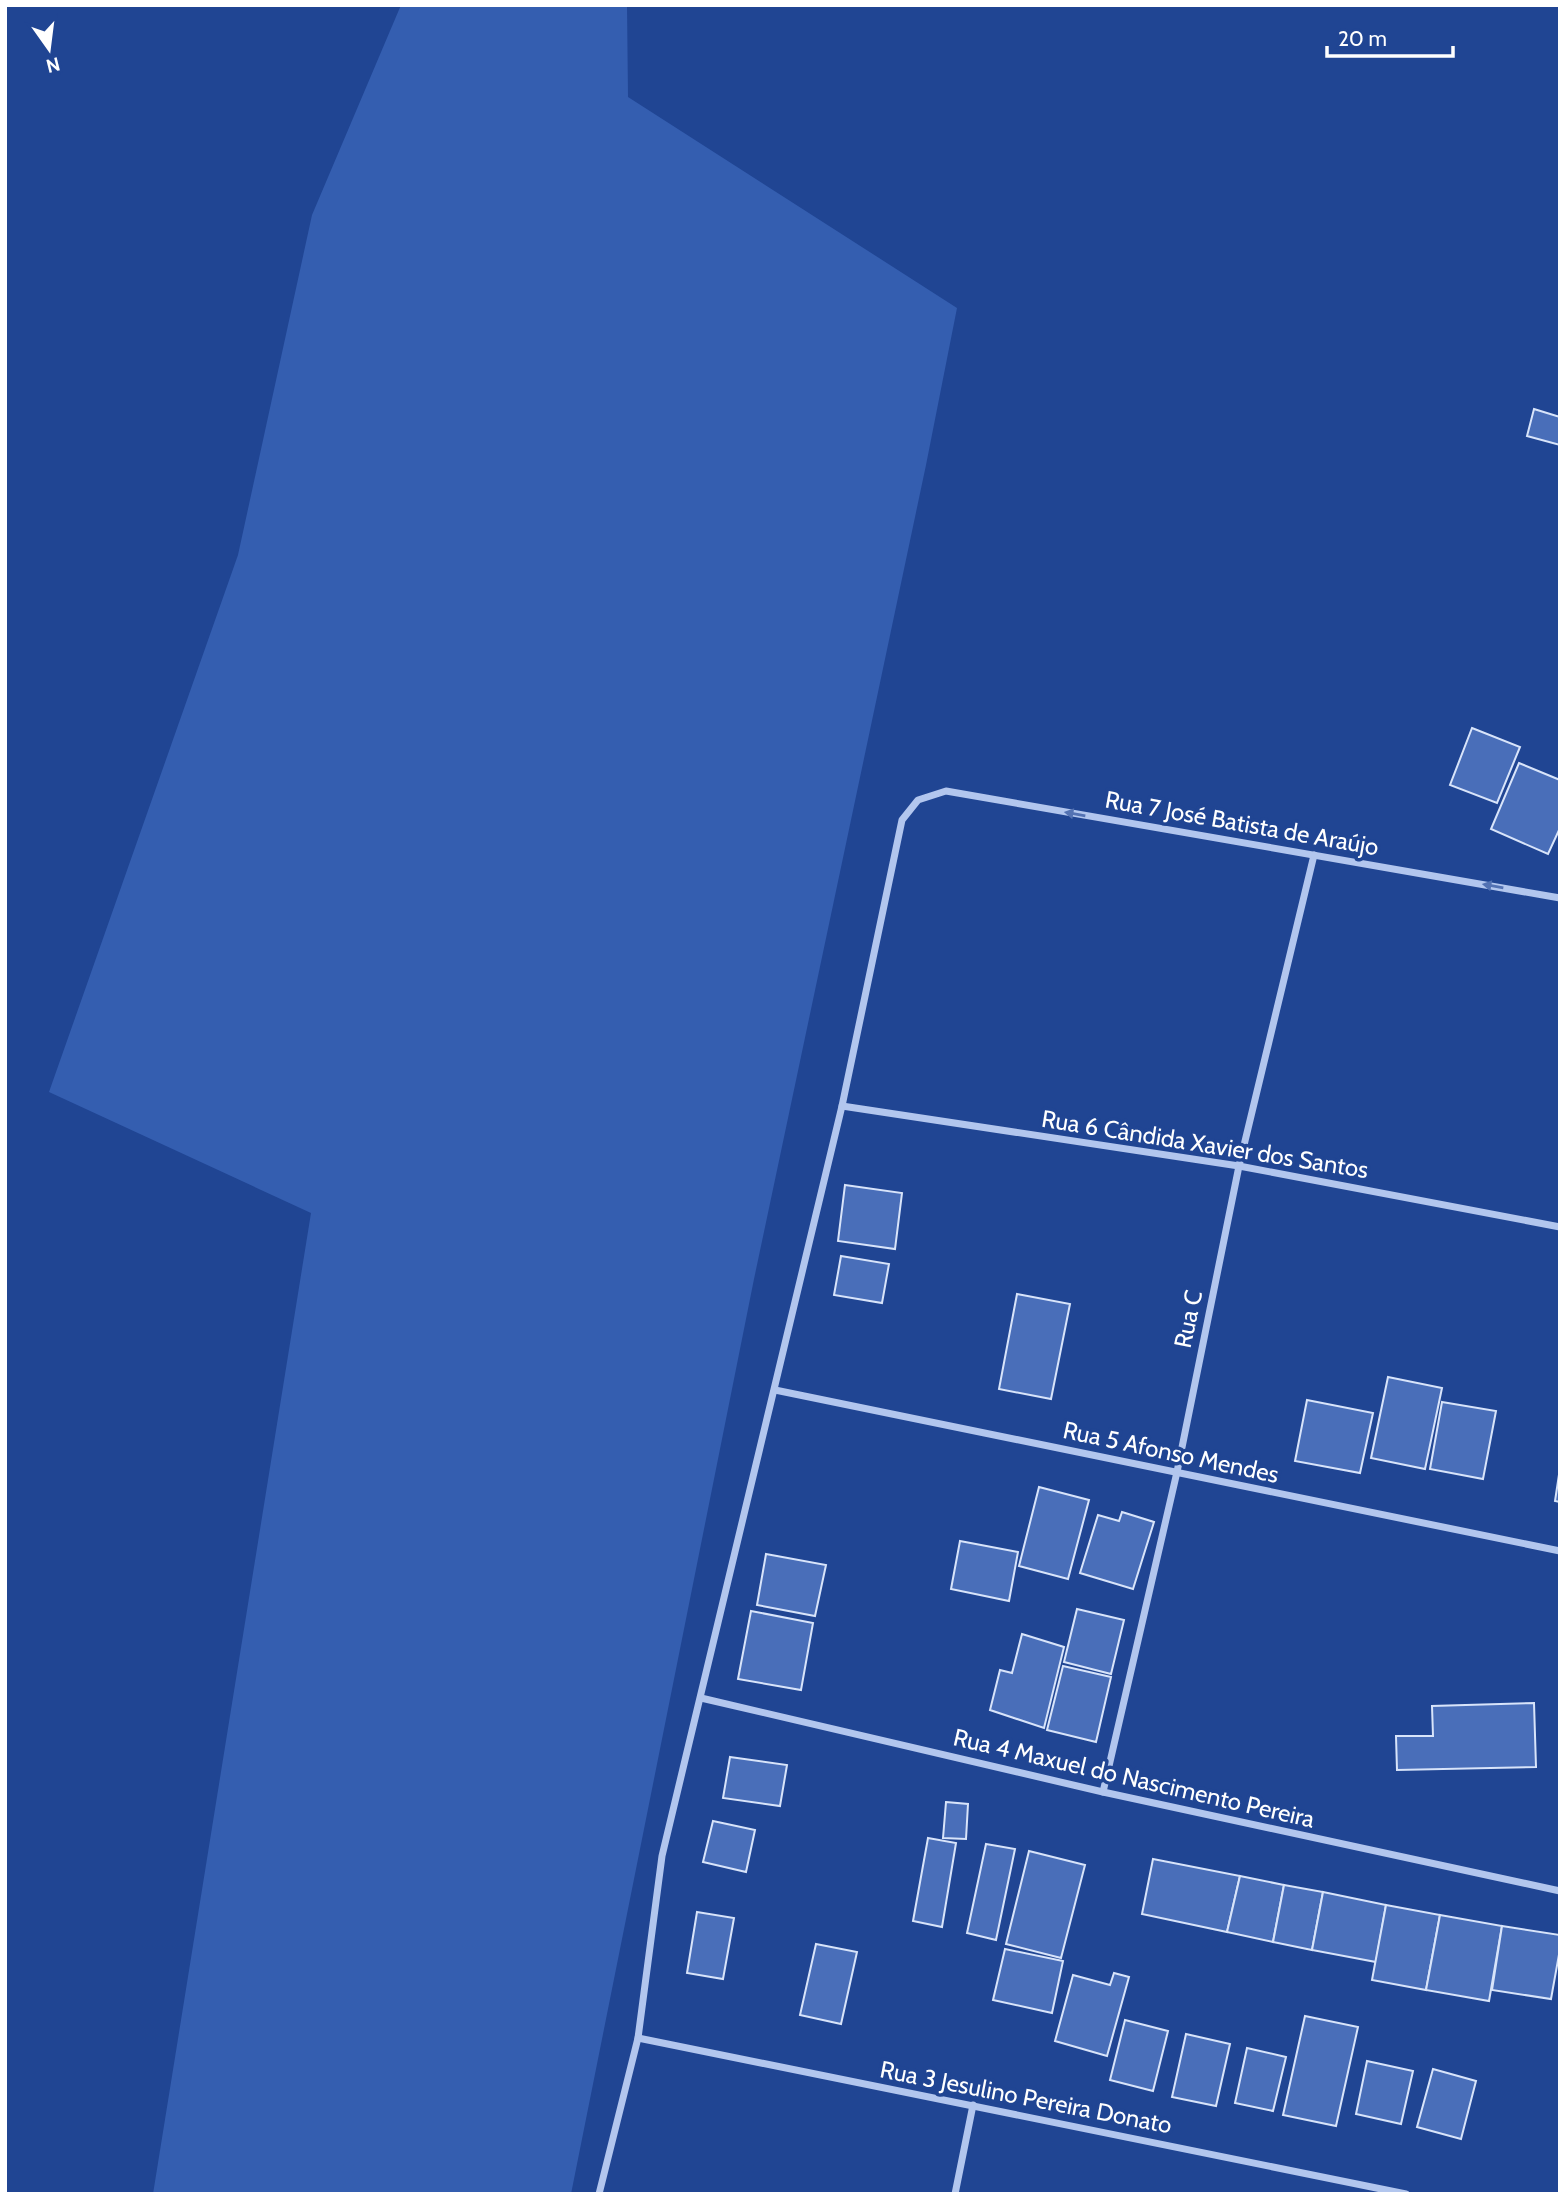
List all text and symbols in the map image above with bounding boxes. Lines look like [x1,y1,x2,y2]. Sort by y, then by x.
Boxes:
north arrow [14,14,84,84]
scale bar [1327,14,1453,58]
text: 20 m [1338,26,1387,51]
text: N [44,52,62,78]
street label: Rua 7 José Batista de Araújo [1103,785,1381,861]
one-way arrow [1064,808,1086,819]
one-way arrow [1481,881,1503,892]
street label: Rua 6 Cândida Xavier dos Santos [1040,1104,1370,1184]
street label: Rua C [1168,1287,1208,1351]
street label: Rua 5 Afonso Mendes [1060,1415,1282,1489]
street label: Rua 4 Maxuel do Nascimento Pereira [951,1722,1318,1834]
street label: Rua 3 Jesulino Pereira Donato [878,2054,1174,2140]

